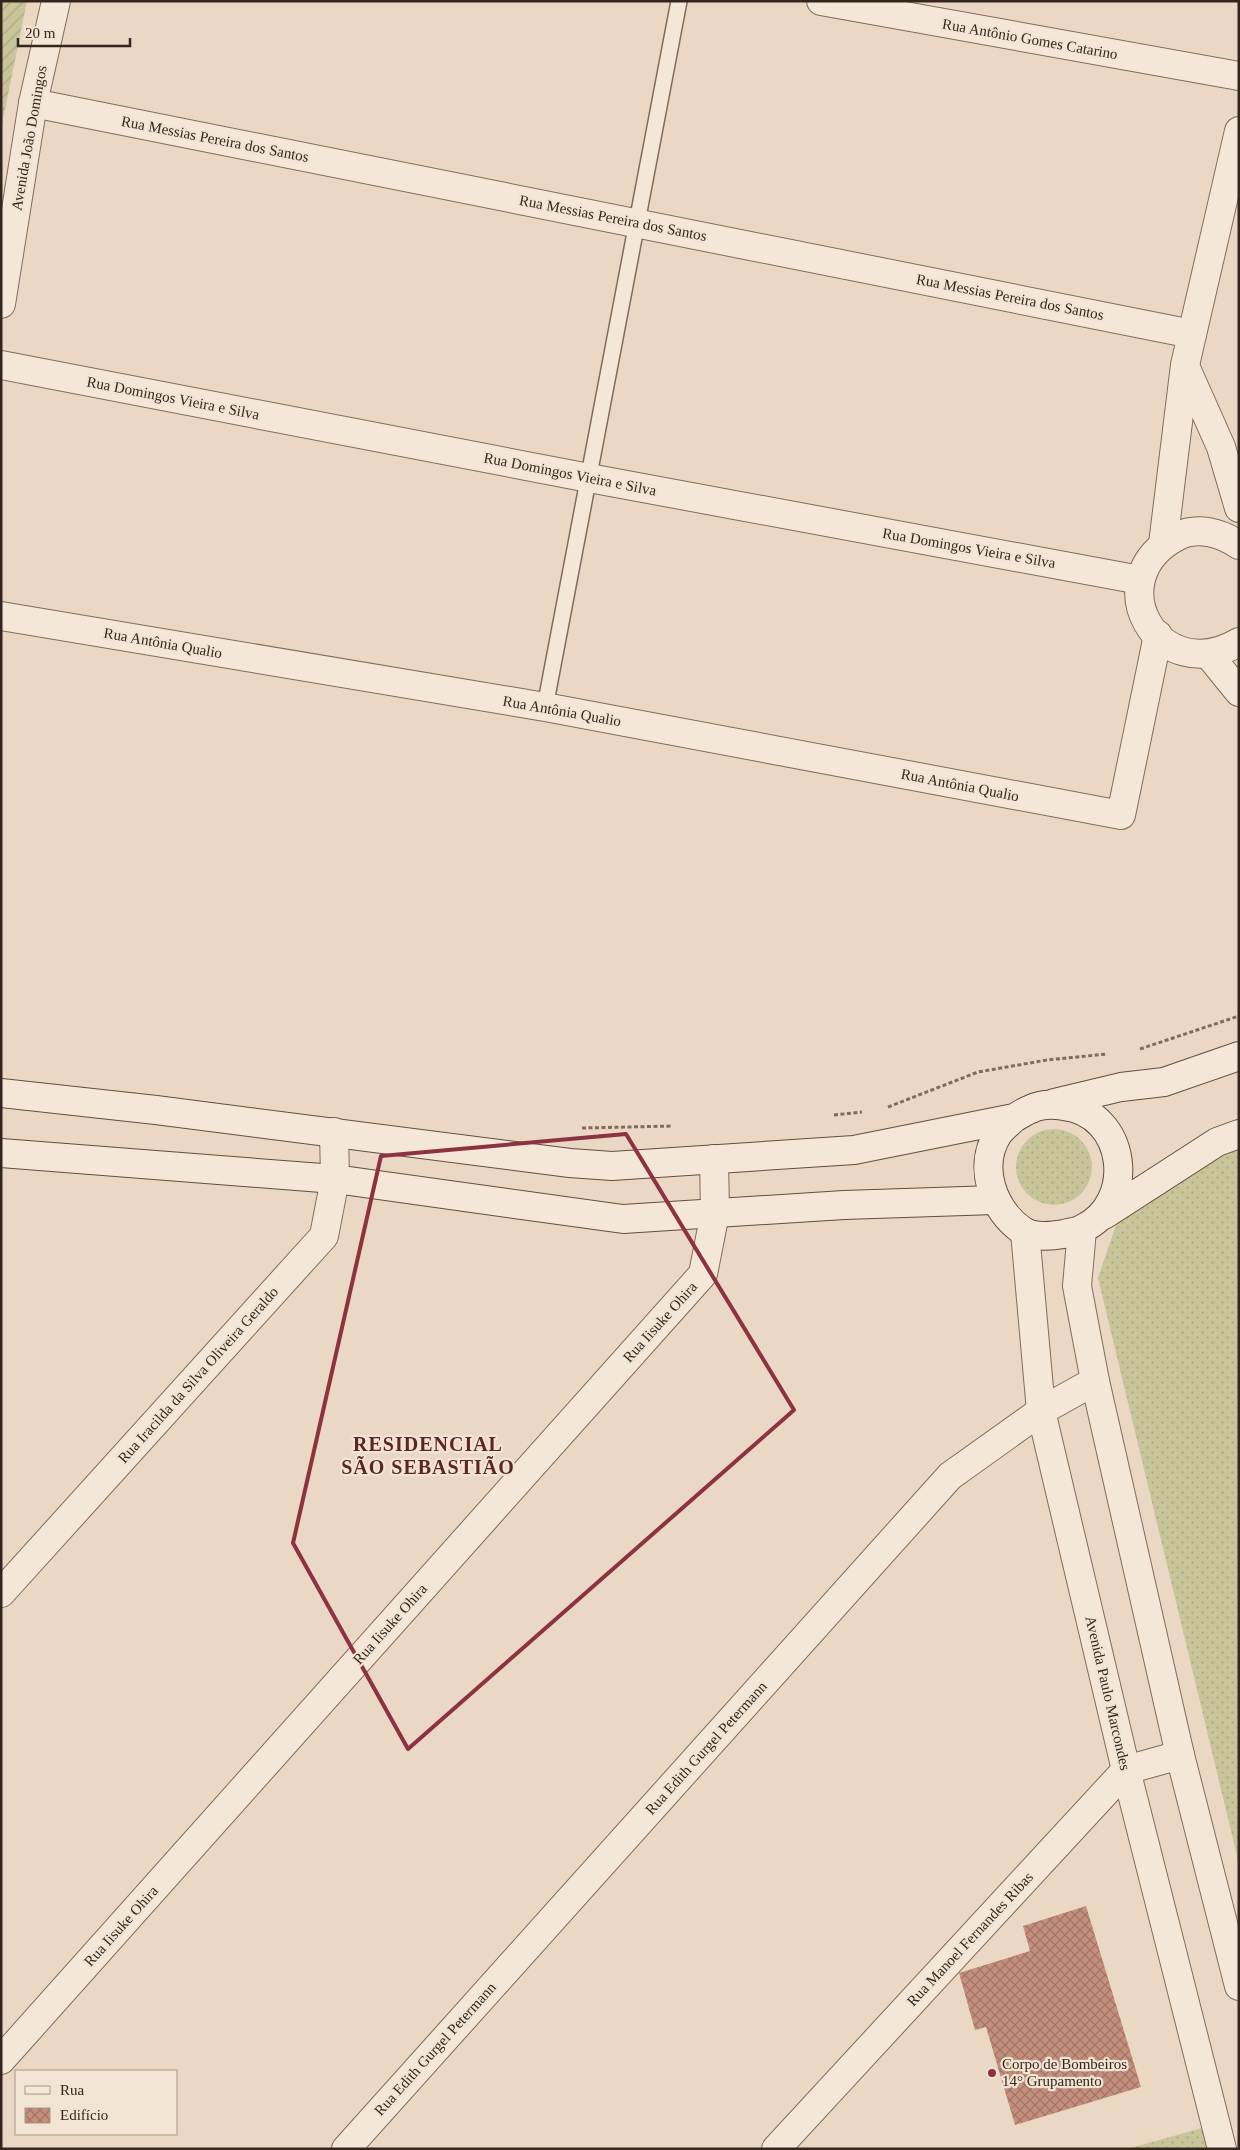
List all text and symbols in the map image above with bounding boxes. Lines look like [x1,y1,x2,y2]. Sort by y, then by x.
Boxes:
scale bar [18,15,130,47]
street label: Rua Antônio Gomes Catarino [941,16,1119,62]
text: 20 m [25,25,56,41]
street label: Avenida João Domingos [8,64,50,212]
street label: Rua Messias Pereira dos Santos [120,113,310,165]
street label: Rua Messias Pereira dos Santos [518,192,708,244]
street label: Rua Messias Pereira dos Santos [915,271,1105,323]
street label: Rua Domingos Vieira e Silva [85,373,261,423]
street label: Rua Domingos Vieira e Silva [482,449,658,499]
street label: Rua Domingos Vieira e Silva [881,525,1057,571]
street label: Rua Antônia Qualio [103,625,223,661]
street label: Rua Antônia Qualio [502,693,622,729]
street label: Rua Antônia Qualio [900,766,1020,804]
street label: Rua Iisuke Ohira [620,1278,700,1365]
street label: Rua Iracilda da Silva Oliveira Geraldo [115,1284,281,1466]
district label: RESIDENCIAL SÃO SEBASTIÃO [341,1433,515,1478]
street label: Rua Iisuke Ohira [350,1580,430,1667]
street label: Avenida Paulo Marcondes [1082,1614,1134,1772]
street label: Rua Edith Gurgel Petermann [642,1678,770,1818]
street label: Rua Manoel Fernandes Ribas [904,1869,1036,2009]
street label: Rua Iisuke Ohira [81,1882,161,1969]
street label: Rua Edith Gurgel Petermann [371,1979,499,2119]
place label: Corpo de Bombeiros 14° Grupamento [1002,2056,1127,2089]
marker: Corpo de Bombeiros 14° Grupamento [986,2067,998,2079]
legend [15,2070,178,2135]
text: Rua [60,2082,85,2098]
text: Edifício [60,2107,108,2123]

